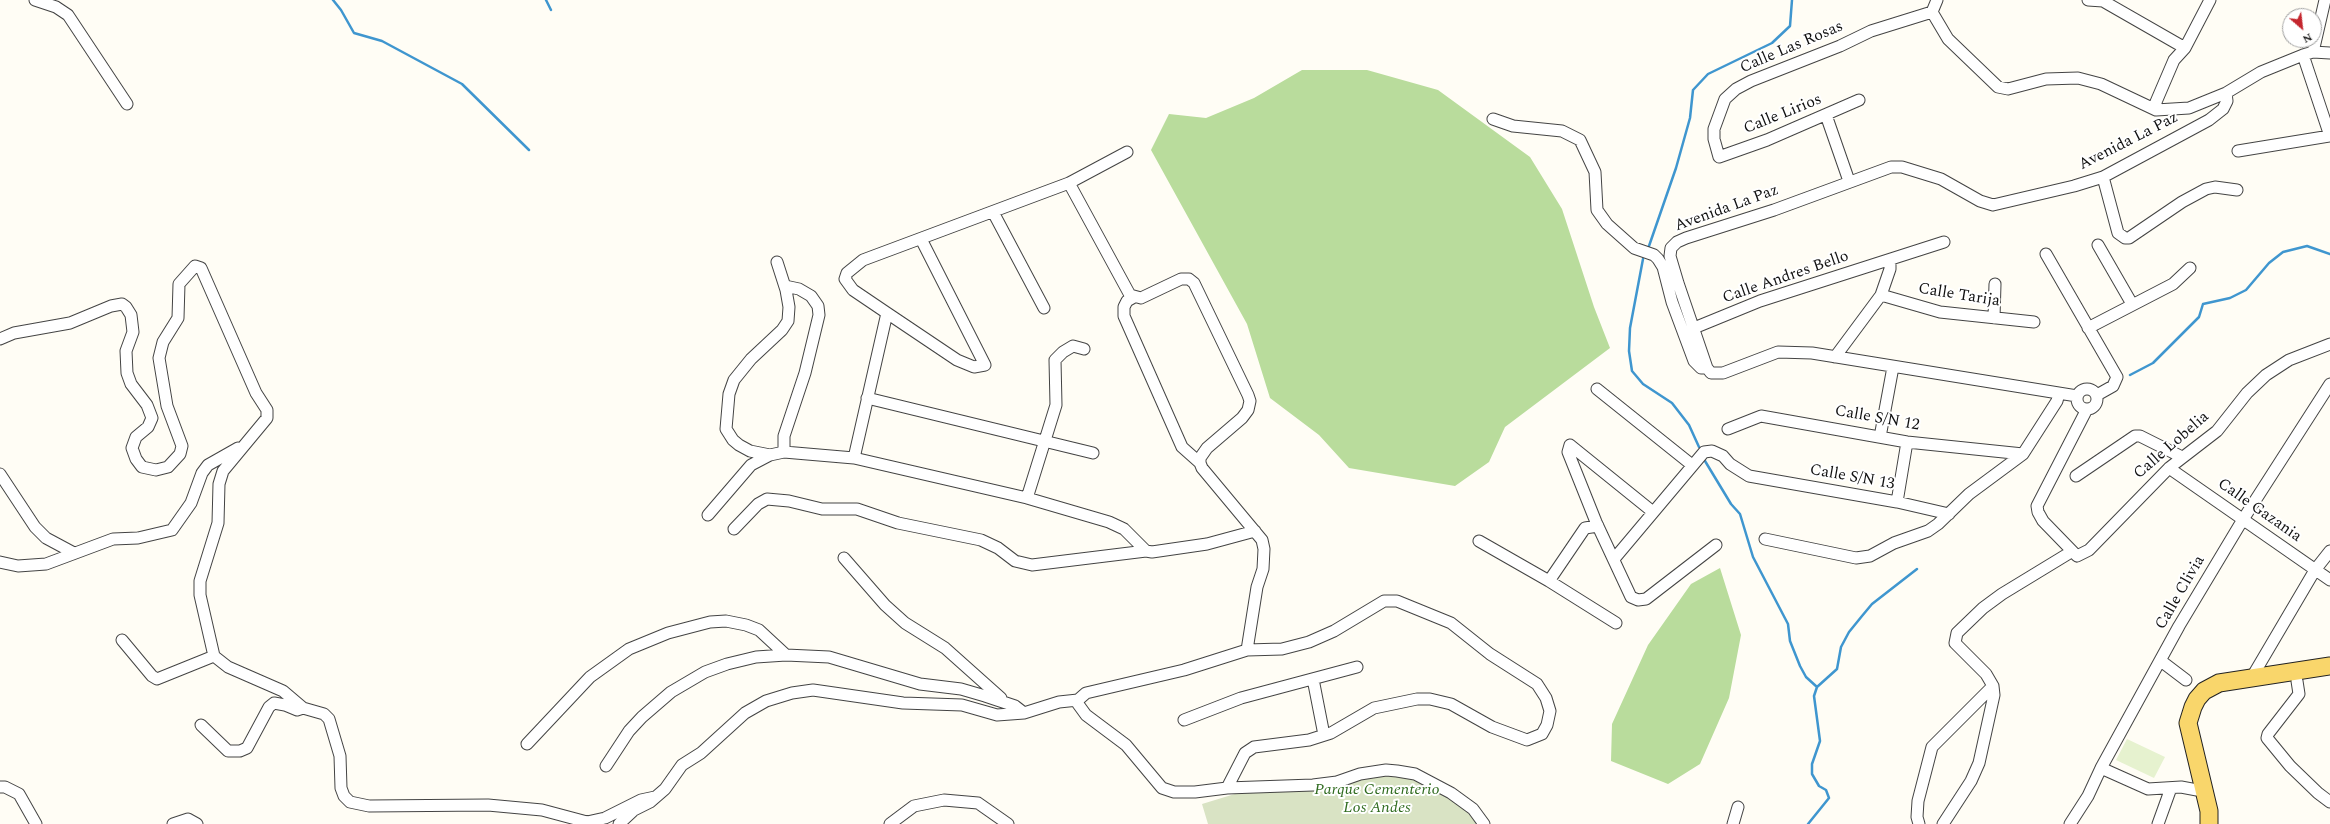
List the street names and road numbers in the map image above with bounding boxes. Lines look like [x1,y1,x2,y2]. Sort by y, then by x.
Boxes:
street label: Calle Las Rosas [1738,18,1846,78]
street label: Calle Lirios [1741,91,1825,139]
street label: Avenida La Paz [2076,109,2182,175]
street label: Avenida La Paz [1673,181,1781,237]
street label: Calle Andres Bello [1720,247,1852,309]
street label: Calle Tarija [1917,280,2001,312]
street label: Calle S/N 12 [1833,402,1921,436]
street label: Calle Lobelia [2130,408,2214,484]
street label: Calle S/N 13 [1808,461,1896,495]
street label: Calle Gazania [2213,475,2305,547]
street label: Calle Clivia [2152,553,2210,633]

